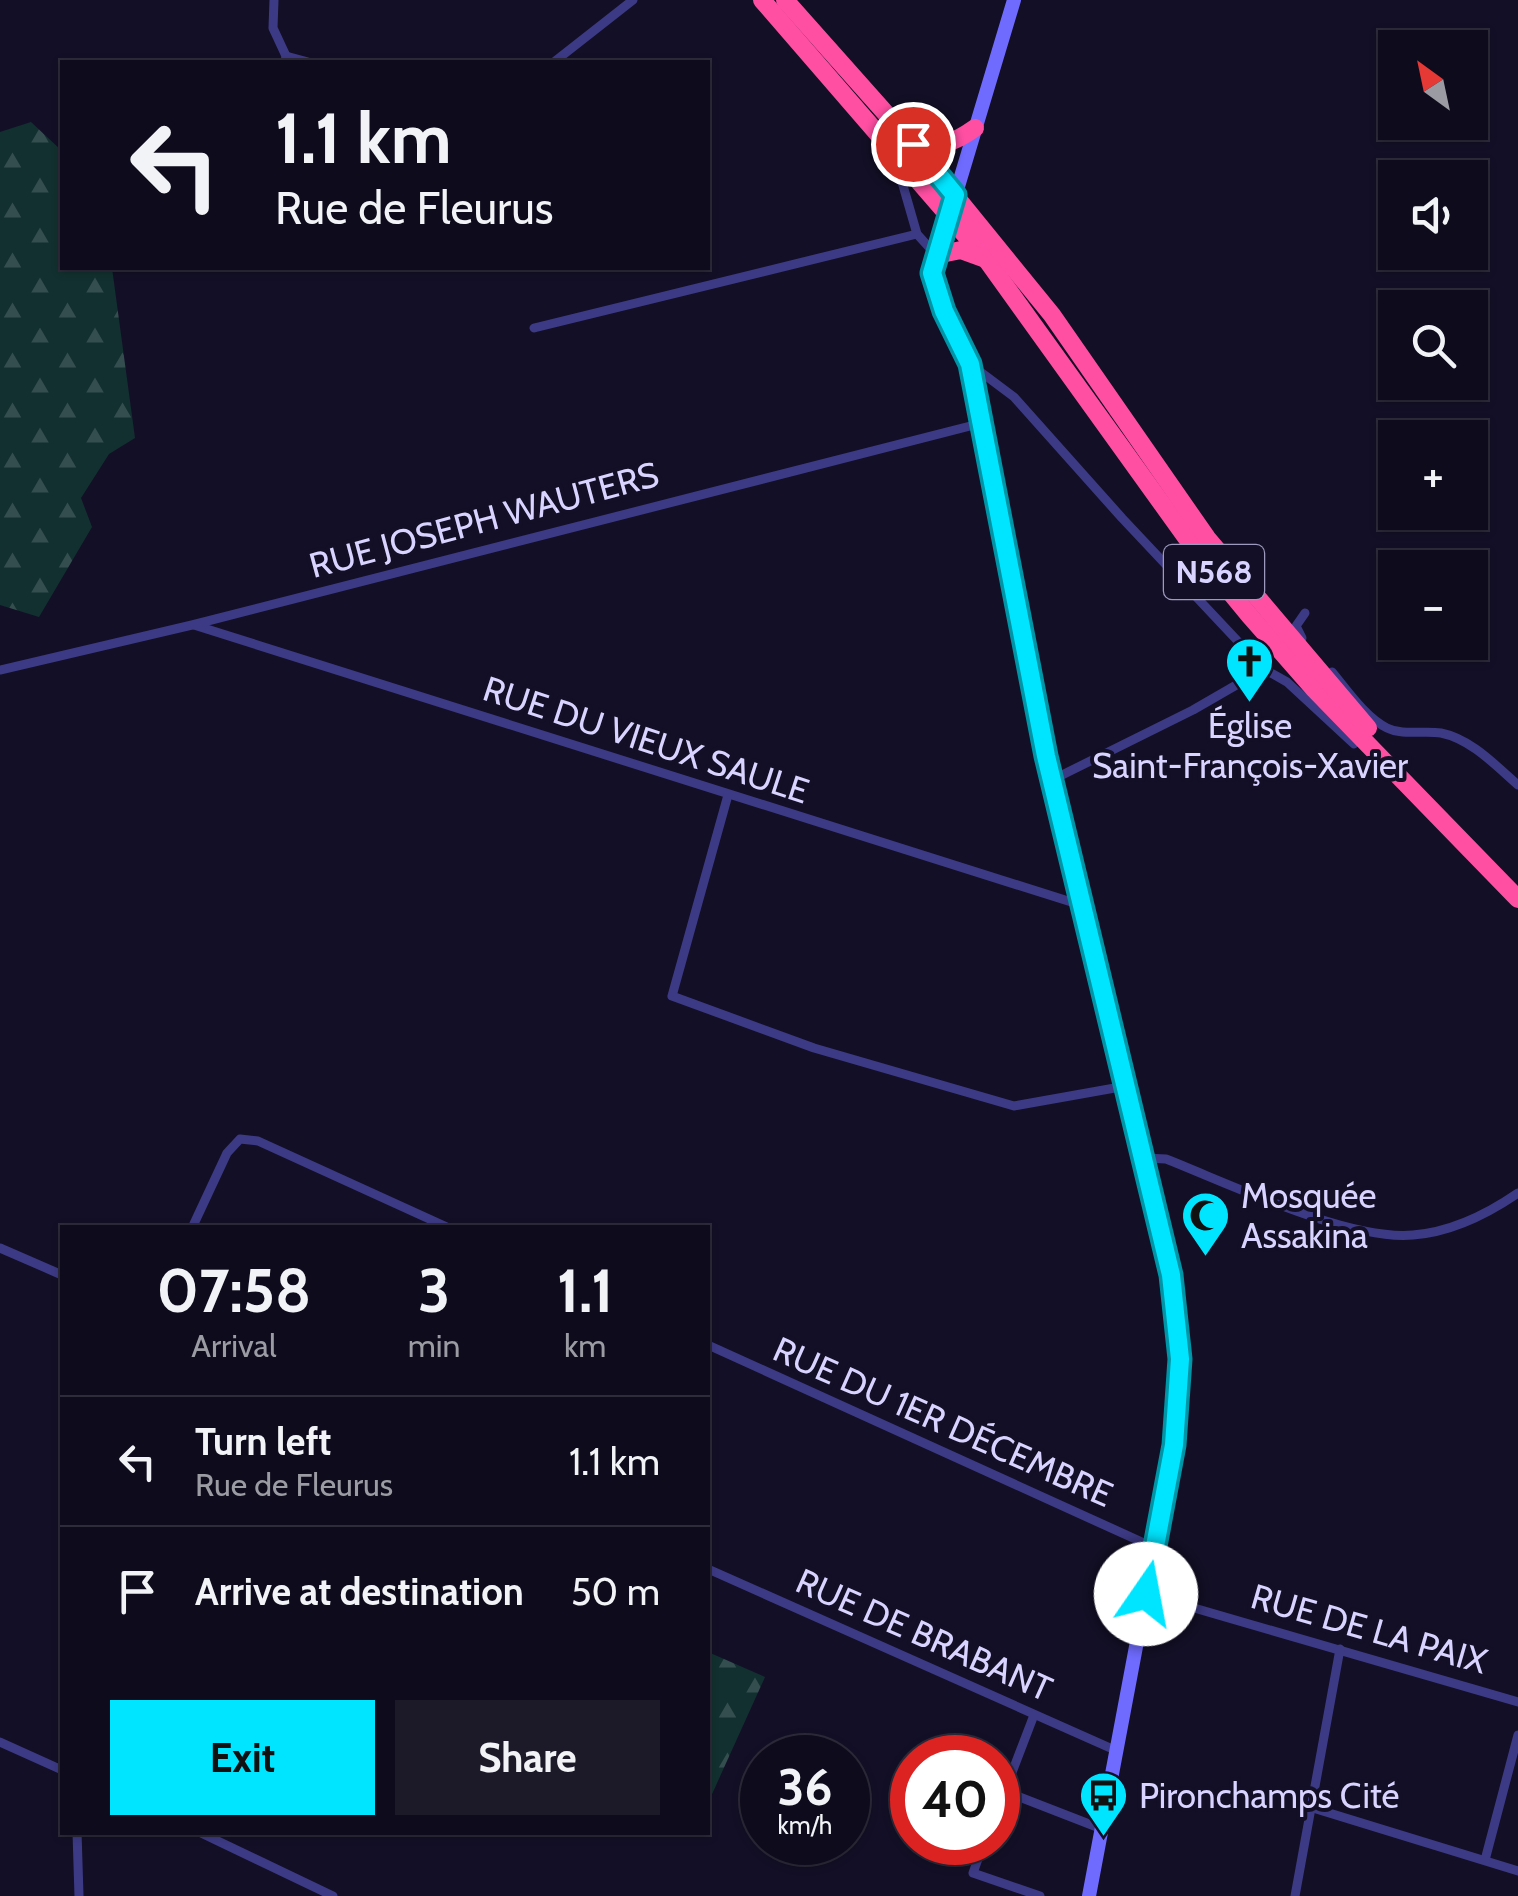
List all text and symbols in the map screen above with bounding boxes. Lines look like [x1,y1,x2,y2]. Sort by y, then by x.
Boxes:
north arrow [1378,30,1488,140]
map controls [1378,30,1488,660]
text: 1.1 km [275,95,451,181]
icon: left [110,100,240,230]
pin [871,102,956,187]
icon: arrive [886,117,941,172]
button: sound [1378,160,1488,270]
text: Rue de Fleurus [275,181,553,235]
button: search [1378,290,1488,400]
button: + [1378,420,1488,530]
street label: RUE JOSEPH WAUTERS [305,452,663,587]
road number: N568 [1164,545,1264,599]
button: − [1378,550,1488,660]
church icon: Église Saint-François-Xavier [1224,636,1276,704]
street label: RUE DU VIEUX SAULE [478,667,814,812]
place label: Église Saint-François-Xavier [1092,704,1408,787]
place label: Mosquée Assakina [1241,1174,1376,1257]
mosque icon: Mosquée Assakina [1180,1190,1232,1258]
text: 07:58 [156,1254,311,1327]
text: 3 [418,1254,450,1327]
text: 1.1 [557,1254,613,1327]
text: Arrival [191,1326,276,1365]
text: min [408,1326,460,1365]
text: km [564,1326,606,1365]
street label: RUE DU 1ER DÉCEMBRE [767,1327,1120,1516]
text: Turn left [195,1418,331,1465]
icon: left [110,1434,165,1489]
text: 1.1 km [569,1438,660,1485]
text: Rue de Fleurus [195,1465,393,1504]
position arrow [1094,1542,1198,1646]
street label: RUE DE BRABANT [790,1559,1059,1710]
icon: arrive [110,1564,165,1619]
text: Arrive at destination [195,1568,524,1615]
text: 50 m [571,1568,660,1615]
street label: RUE DE LA PAIX [1246,1574,1492,1683]
button: Exit [110,1700,375,1815]
button: Share [395,1700,660,1815]
speed limit sign: 40 [890,1735,1020,1865]
text: 36 [777,1757,833,1818]
bus stop icon: Pironchamps Cité [1078,1770,1130,1838]
place label: Pironchamps Cité [1139,1774,1400,1817]
text: km/h [778,1810,832,1840]

